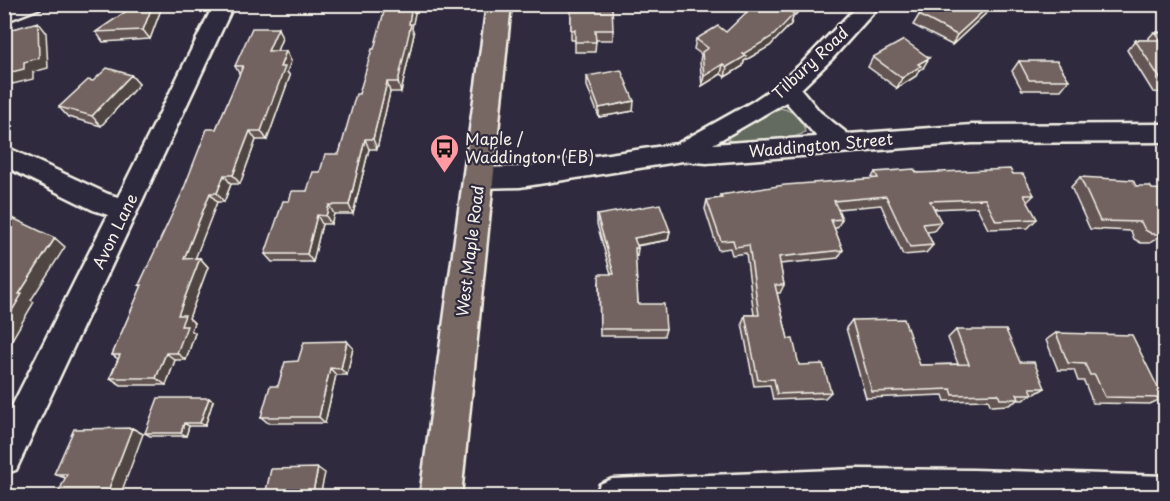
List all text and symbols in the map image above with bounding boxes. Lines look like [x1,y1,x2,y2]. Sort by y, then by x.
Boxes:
street label: Tilbury Road [766,20,853,104]
place label: Maple / Waddington (EB) [465,126,594,168]
street label: Waddington Street [748,126,894,162]
bus stop icon: Maple / Waddington (EB) [428,132,460,174]
street label: West Maple Road [449,184,489,318]
street label: Avon Lane [85,189,143,272]

